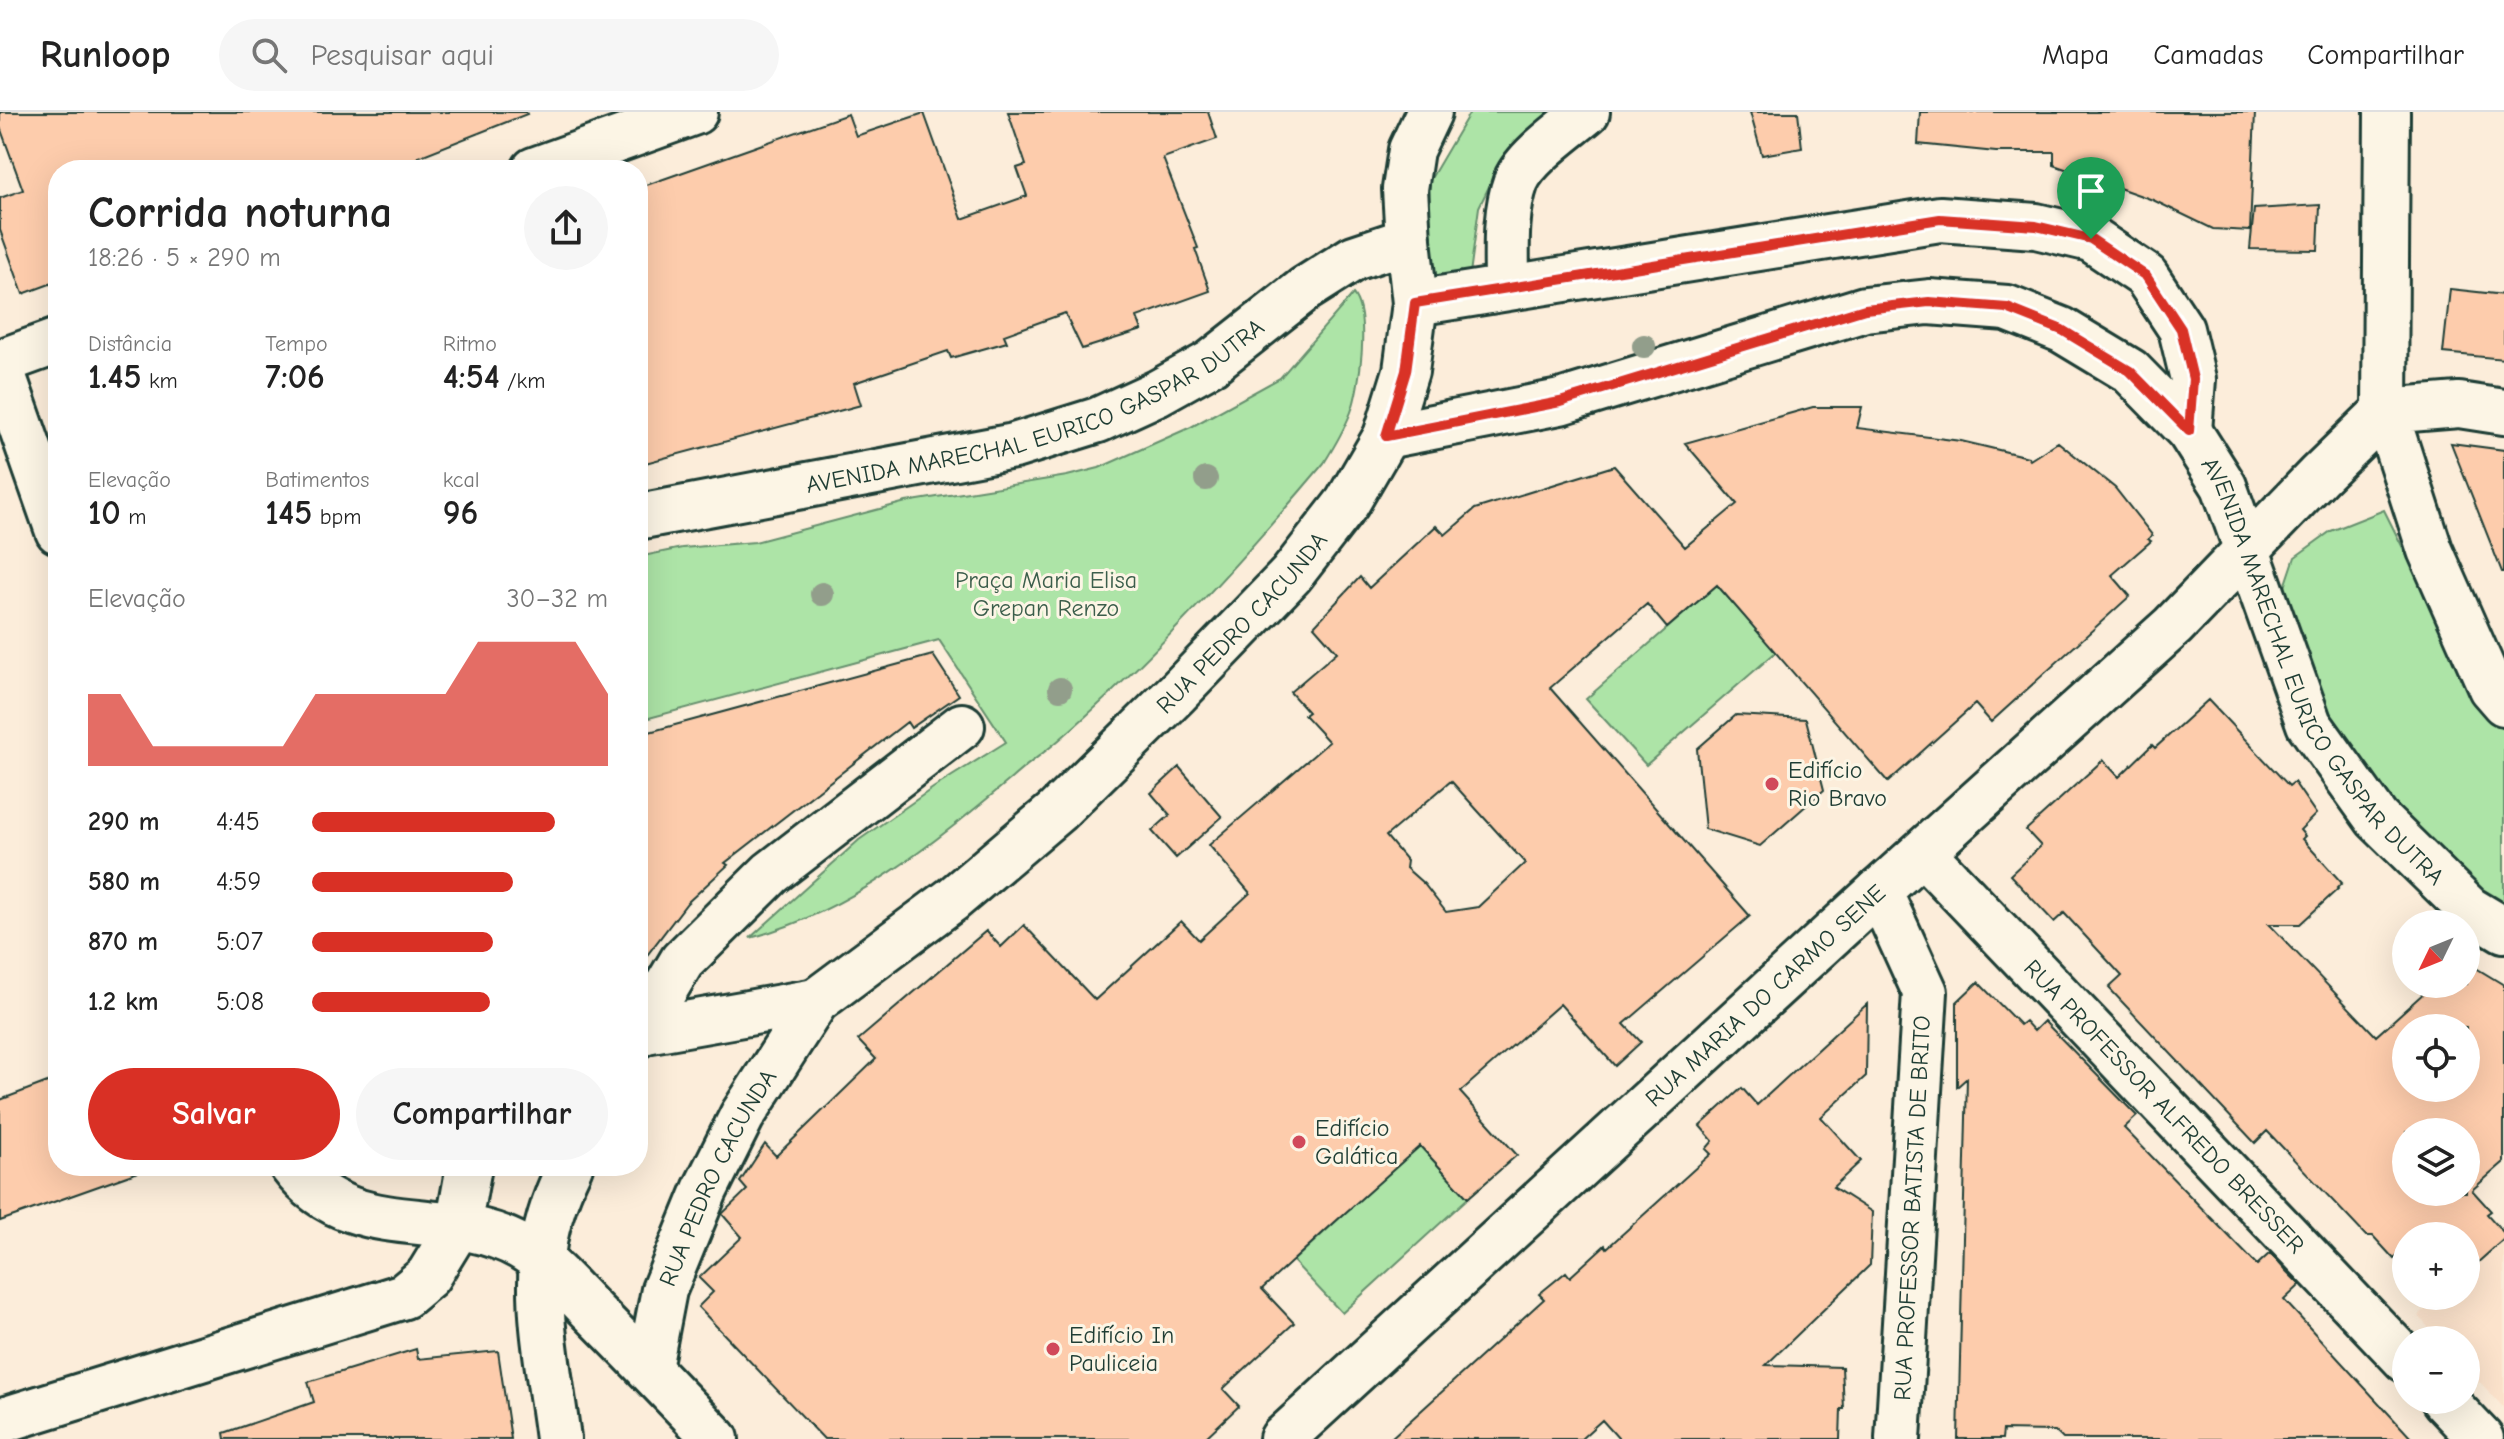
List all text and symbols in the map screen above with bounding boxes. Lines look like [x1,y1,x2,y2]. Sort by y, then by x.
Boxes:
search box [219,19,779,91]
text: Runloop [40,33,171,77]
icon: search [247,33,291,77]
text: Pesquisar aqui [311,38,494,73]
text: Mapa [2042,39,2109,71]
text: Camadas [2153,39,2263,71]
text: Compartilhar [2307,39,2464,71]
pin [2057,157,2125,239]
icon: arrive [2069,169,2113,213]
button: share [524,186,608,270]
text: Corrida noturna [88,187,392,238]
text: 18:26 · 5 × 290 m [88,243,281,273]
street label: AVENIDA MARECHAL EURICO GASPAR DUTRA [804,313,1270,499]
text: Distância [88,331,172,357]
text: Tempo [265,331,328,357]
text: Ritmo [443,331,497,357]
text: 1.45 [88,357,142,397]
text: 7:06 [265,357,325,397]
text: 4:54 [443,357,500,397]
text: km [142,368,178,394]
text: /km [500,368,545,394]
street label: AVENIDA MARECHAL EURICO GASPAR DUTRA [2195,452,2450,891]
text: Elevação [88,467,171,493]
text: Batimentos [265,467,369,493]
text: kcal [443,467,480,493]
text: 10 [88,493,121,533]
text: 145 [265,493,312,533]
text: 96 [443,493,478,533]
text: m [121,504,146,530]
text: bpm [312,504,361,530]
street label: RUA PEDRO CACUNDA [1150,526,1333,719]
park label: Praça Maria Elisa Grepan Renzo [955,566,1137,622]
text: Elevação [88,584,186,614]
text: 30–32 m [506,584,608,614]
place label: Edifício Rio Bravo [1788,756,1887,812]
marker: Edifício Rio Bravo [1763,775,1781,793]
text: 290 m [88,807,159,837]
text: 4:45 [216,807,260,837]
text: 580 m [88,867,160,897]
text: 4:59 [216,867,261,897]
street label: RUA MARIA DO CARMO SENE [1640,878,1891,1112]
north arrow [2392,910,2480,998]
map controls [2392,910,2480,1414]
text: 870 m [88,927,158,957]
text: 5:07 [216,927,263,957]
street label: RUA PROFESSOR ALFREDO BRESSER [2018,954,2311,1259]
text: 1.2 km [88,987,159,1017]
text: 5:08 [216,987,264,1017]
button: locate [2392,1014,2480,1102]
street label: RUA PROFESSOR BATISTA DE BRITO [1888,1015,1936,1401]
street label: RUA PEDRO CACUNDA [653,1064,782,1290]
button: Salvar [88,1068,340,1160]
button: Compartilhar [356,1068,608,1160]
place label: Edifício Galática [1315,1114,1398,1170]
button: layers [2392,1118,2480,1206]
marker: Edifício Galática [1290,1133,1308,1151]
button: + [2392,1222,2480,1310]
place label: Edifício In Pauliceia [1069,1321,1174,1377]
button: − [2392,1326,2480,1414]
marker: Edifício In Pauliceia [1044,1340,1062,1358]

